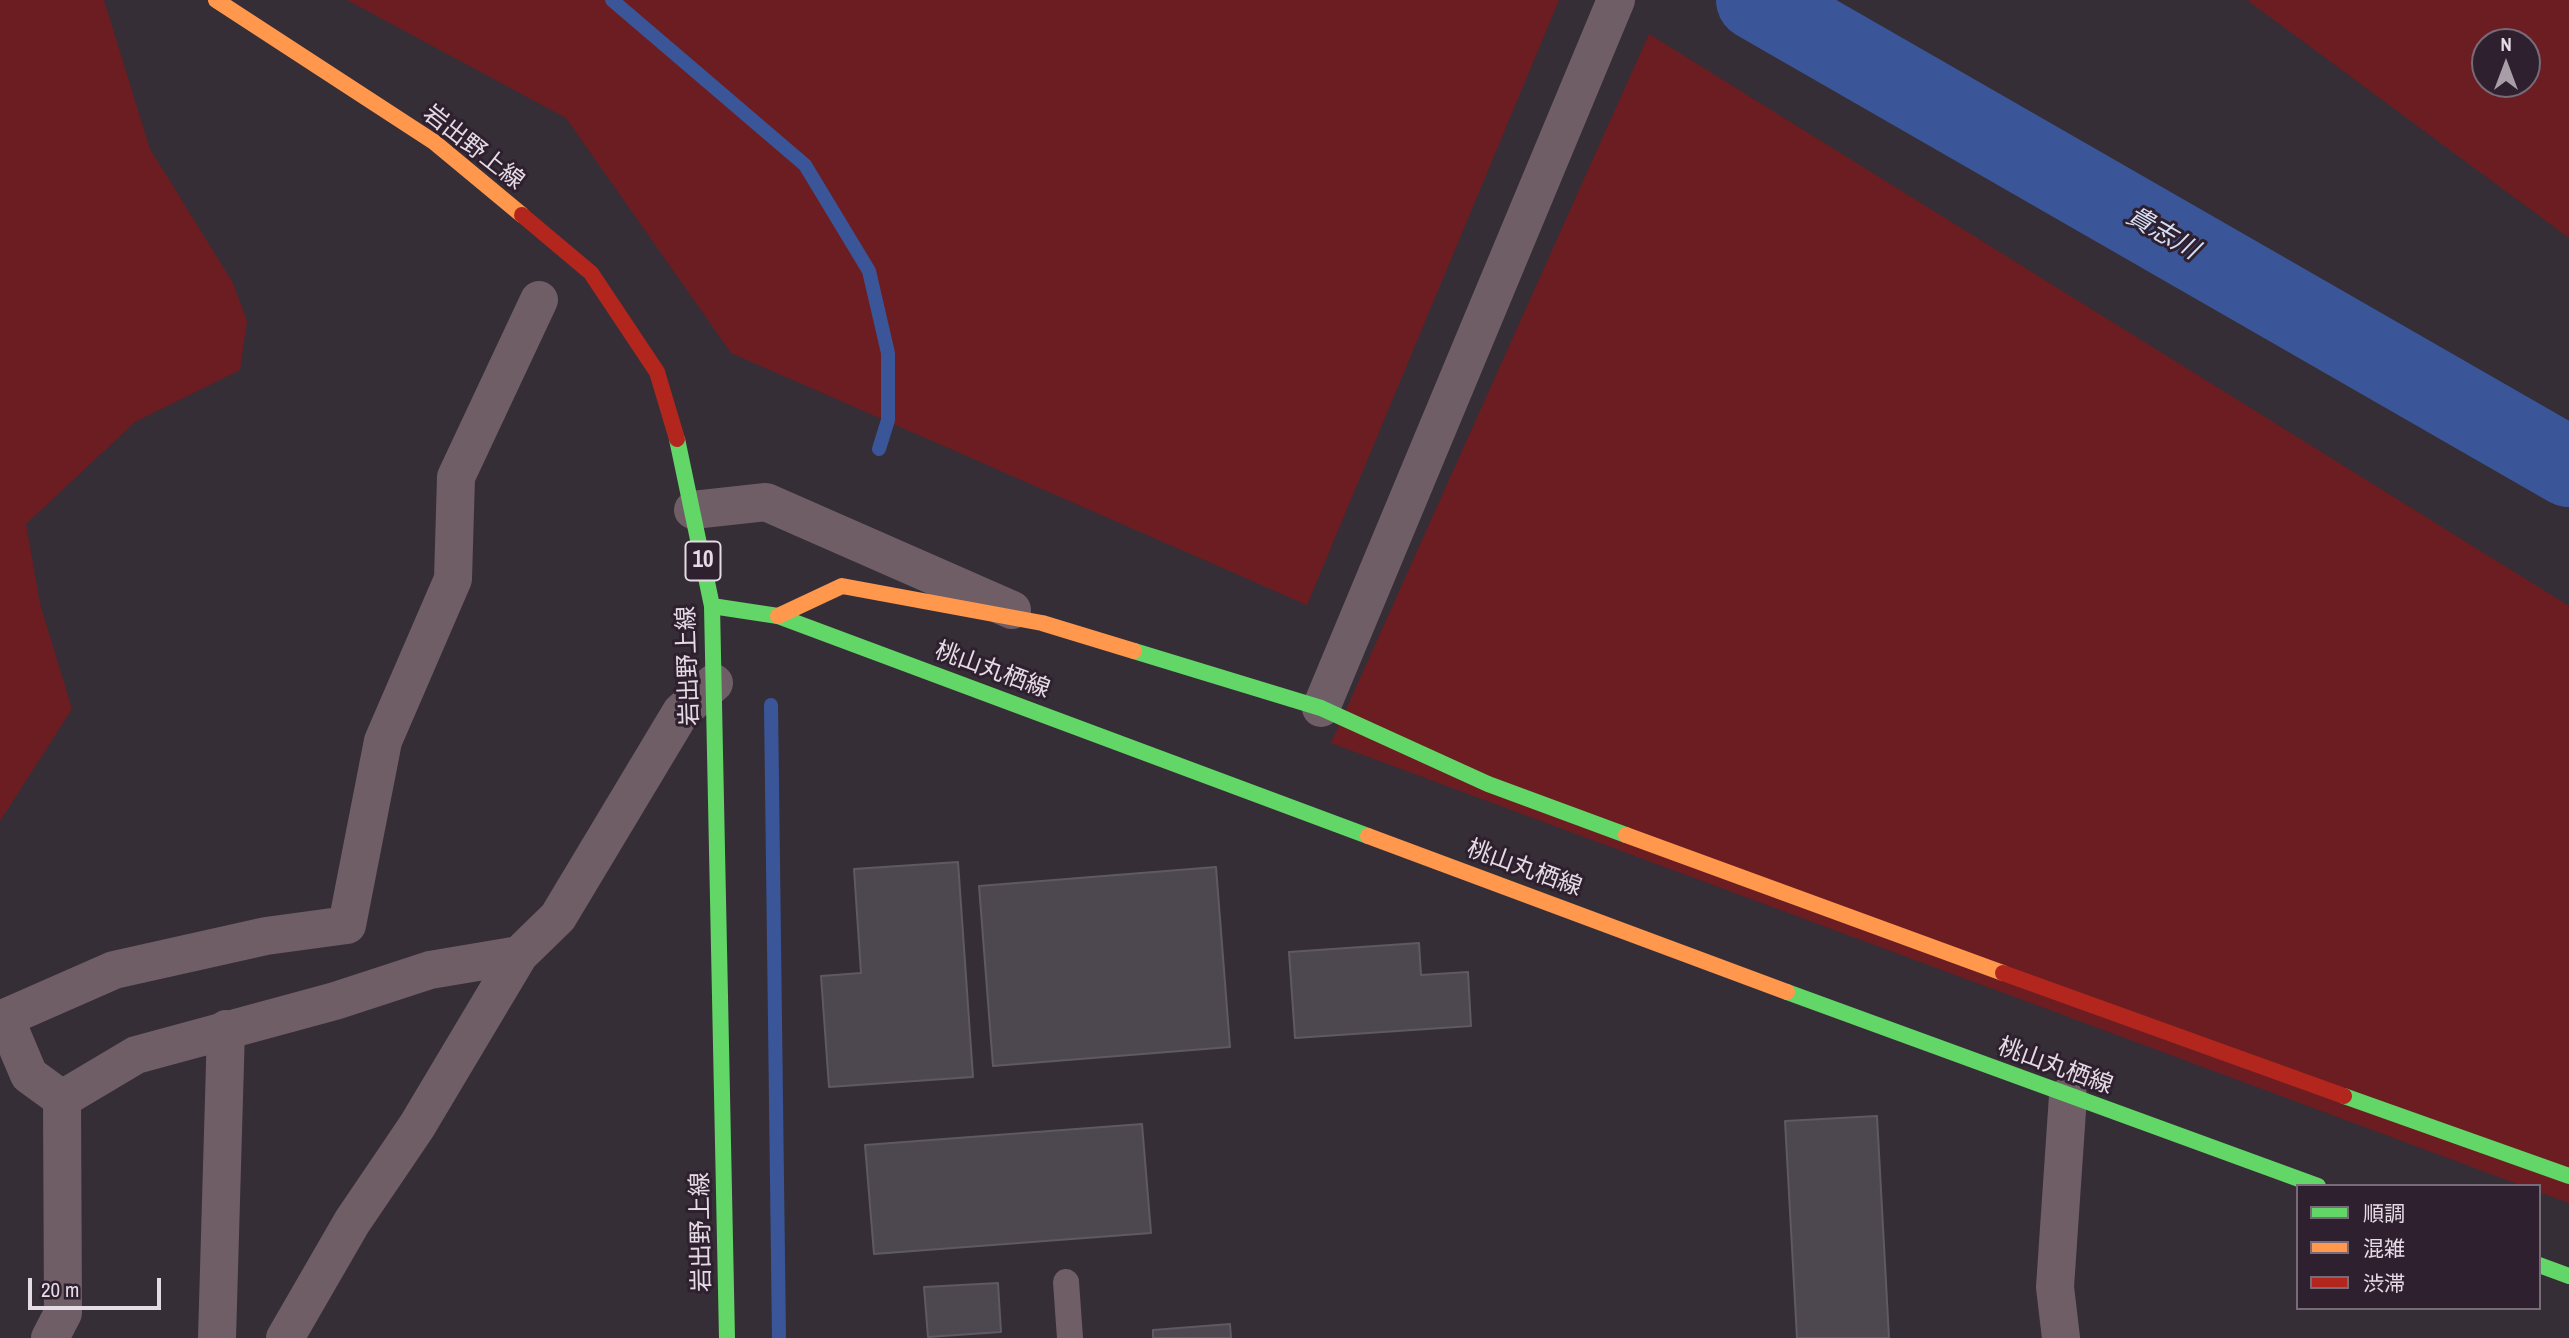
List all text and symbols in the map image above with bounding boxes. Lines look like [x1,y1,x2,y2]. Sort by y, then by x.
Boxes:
north arrow [2471,28,2541,98]
text: N [2500,31,2512,57]
street label: 岩出野上線 [417,100,529,196]
water label: 貴志川 [2120,201,2204,267]
road number: 10 [686,541,720,580]
street label: 岩出野上線 [673,606,705,726]
street label: 桃山丸栖線 [931,637,1053,705]
street label: 桃山丸栖線 [1463,835,1585,903]
street label: 桃山丸栖線 [1994,1033,2116,1101]
street label: 岩出野上線 [687,1172,717,1292]
legend [2296,1184,2541,1310]
text: 順調 [2363,1199,2405,1228]
text: 混雑 [2363,1234,2405,1263]
scale bar [32,1264,164,1308]
text: 渋滞 [2363,1269,2405,1298]
text: 20 m [41,1275,79,1304]

